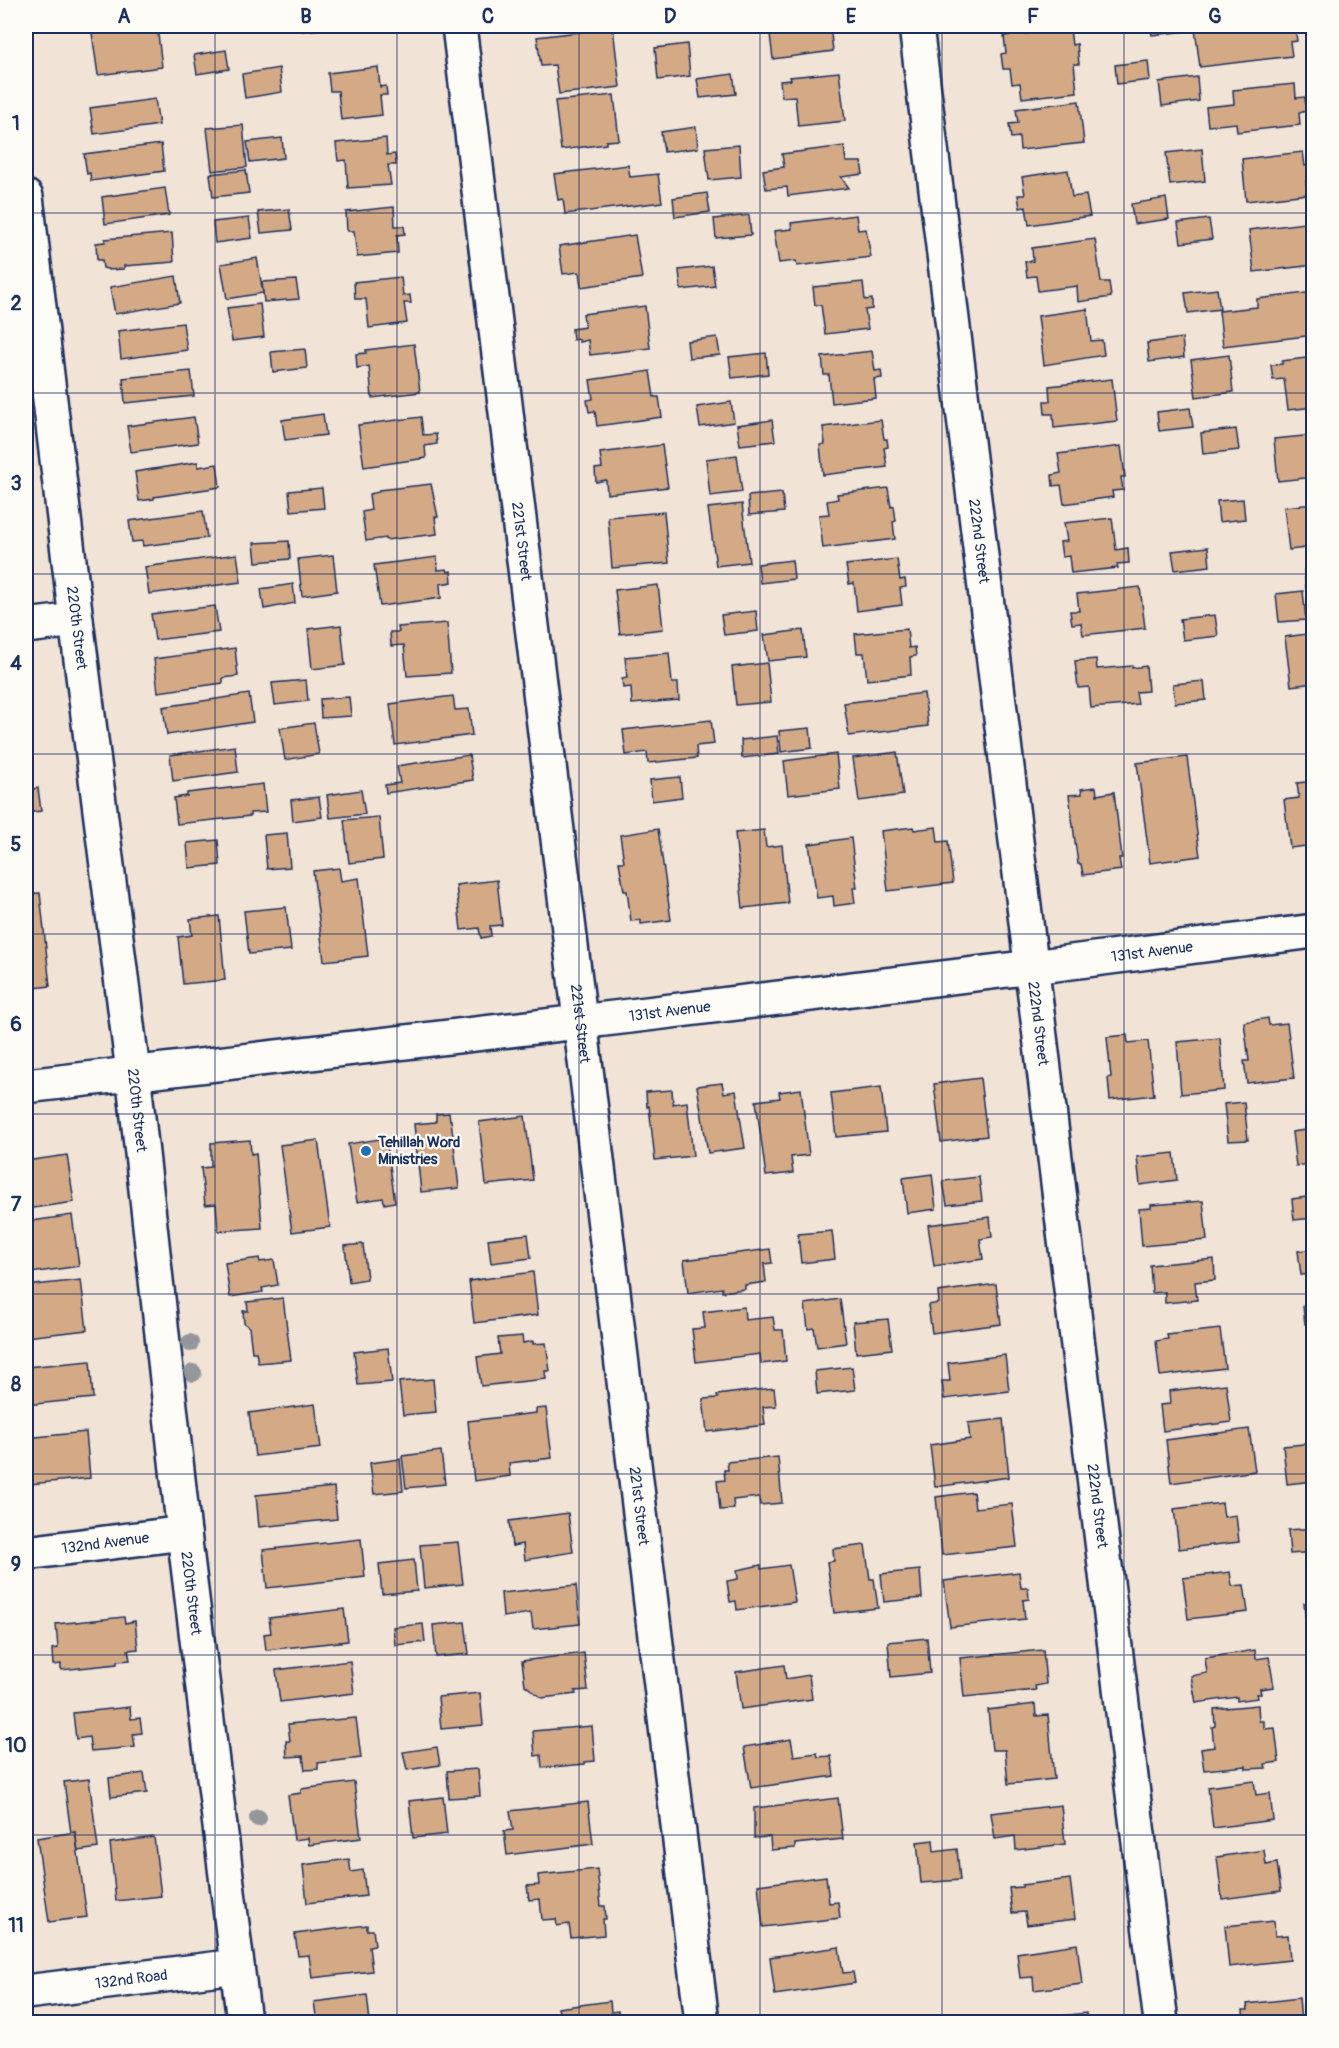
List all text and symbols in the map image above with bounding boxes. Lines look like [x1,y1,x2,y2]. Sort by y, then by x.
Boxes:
text: A [118,4,131,29]
text: B [300,4,312,29]
text: C [482,4,494,29]
text: D [664,4,677,29]
text: E [846,4,857,29]
text: F [1027,4,1039,29]
text: G [1208,4,1222,29]
text: 1 [12,111,20,136]
text: 2 [10,291,22,316]
text: 3 [10,471,22,496]
street label: 222nd Street [964,498,993,585]
street label: 221st Street [507,501,536,583]
street label: 220th Street [62,585,91,672]
text: 4 [10,651,22,676]
text: 5 [11,832,22,857]
street label: 131st Avenue [1110,937,1195,967]
street label: 222nd Street [1023,980,1053,1068]
street label: 221st Street [566,983,594,1065]
street label: 131st Avenue [628,997,712,1026]
text: 6 [10,1012,22,1037]
street label: 220th Street [123,1067,151,1154]
place label: Tehillah Word Ministries [377,1133,460,1169]
marker: Tehillah Word Ministries [359,1144,373,1158]
text: 7 [11,1192,22,1217]
text: 8 [11,1372,21,1397]
street label: 222nd Street [1083,1463,1112,1550]
street label: 221st Street [624,1466,653,1548]
street label: 132nd Avenue [61,1528,151,1558]
street label: 220th Street [176,1550,206,1637]
text: 9 [11,1552,21,1577]
text: 10 [5,1733,27,1758]
text: 11 [8,1913,24,1938]
street label: 132nd Road [94,1966,169,1993]

